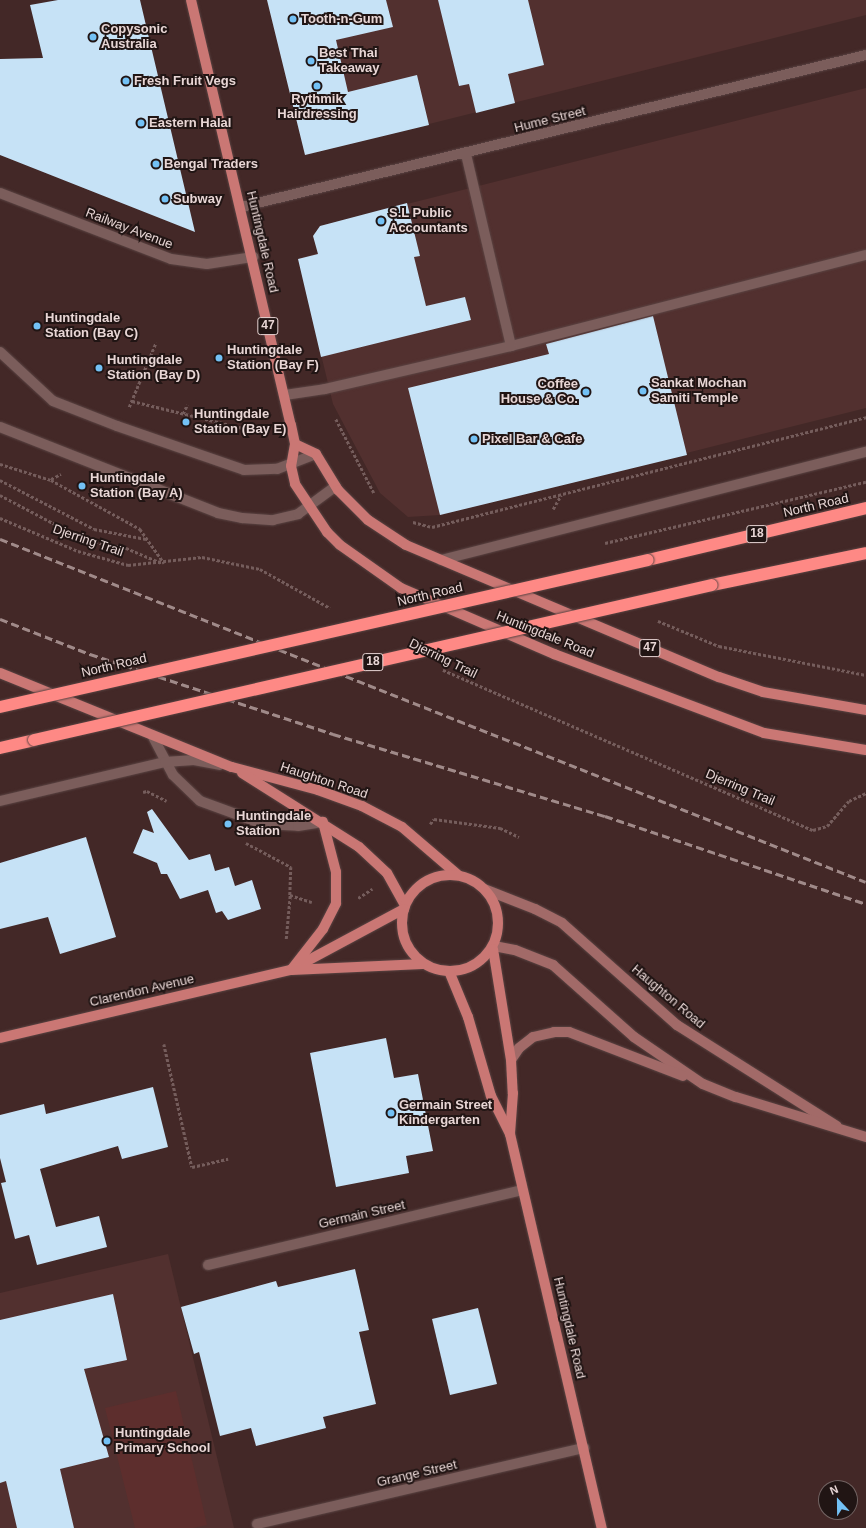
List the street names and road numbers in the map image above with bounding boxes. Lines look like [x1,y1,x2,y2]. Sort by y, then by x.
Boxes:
street label: Hume Street [513,104,587,136]
street label: Huntingdale Road [243,190,281,294]
street label: Railway Avenue [83,205,175,253]
road number: 47 [257,316,279,336]
street label: North Road [782,491,850,521]
street label: Djerring Trail [51,522,125,560]
road number: 18 [746,524,768,544]
street label: North Road [396,580,464,610]
street label: Huntingdale Road [494,608,596,662]
street label: Djerring Trail [406,636,480,682]
road number: 47 [639,638,661,658]
street label: North Road [80,651,148,681]
road number: 18 [362,652,384,672]
street label: Haughton Road [278,760,370,802]
street label: Djerring Trail [703,766,777,810]
street label: Haughton Road [628,962,708,1032]
street label: Clarendon Avenue [88,971,196,1011]
street label: Germain Street [317,1197,407,1233]
street label: Huntingdale Road [550,1276,588,1380]
street label: Grange Street [375,1457,459,1491]

